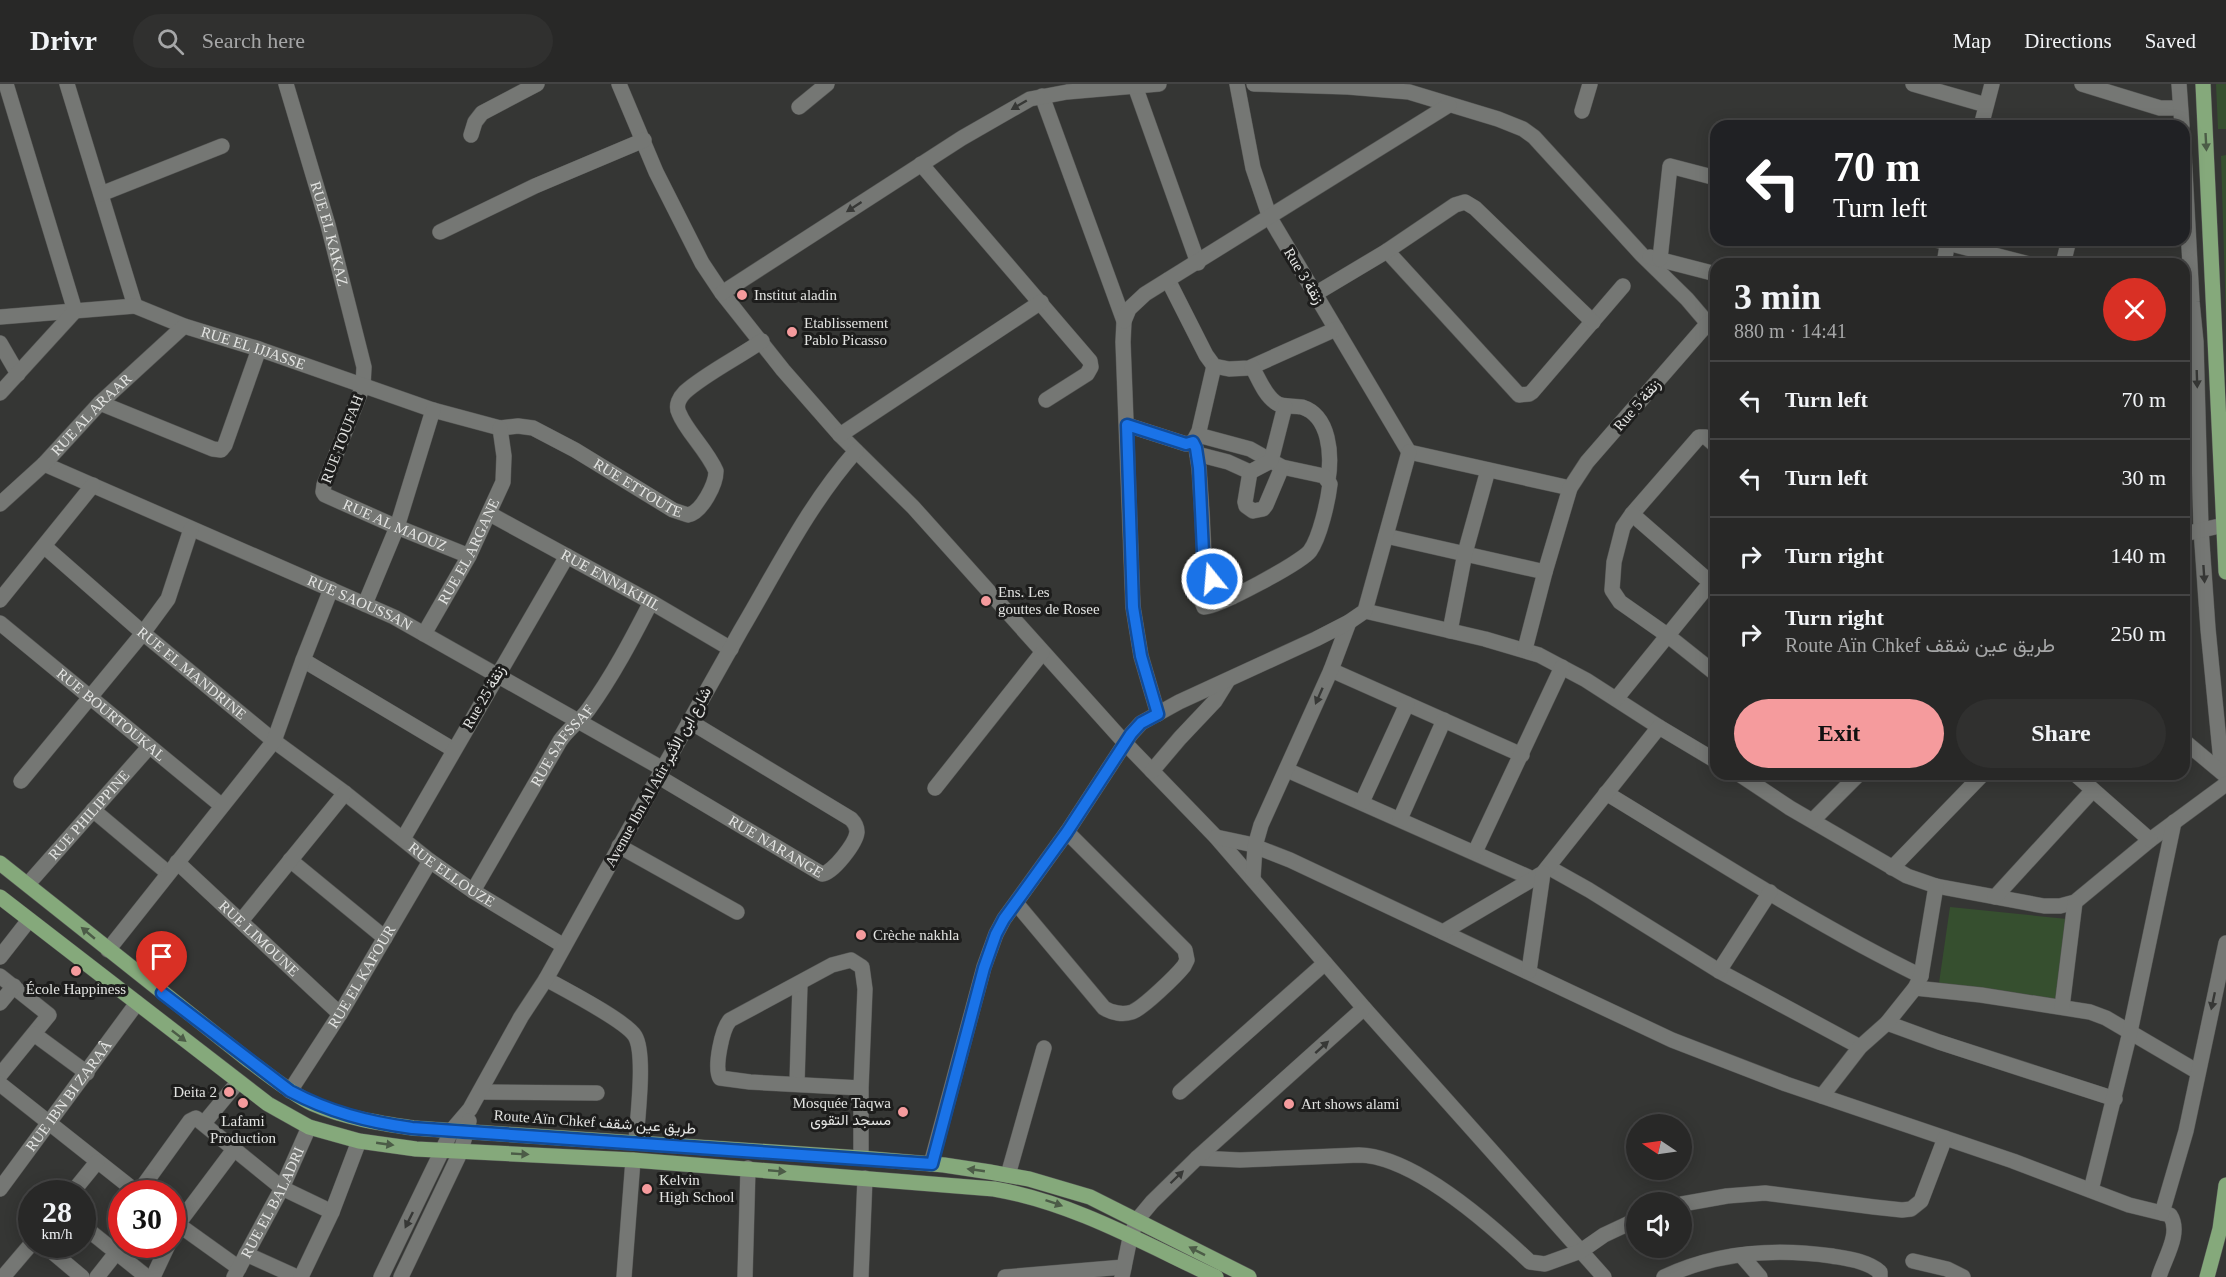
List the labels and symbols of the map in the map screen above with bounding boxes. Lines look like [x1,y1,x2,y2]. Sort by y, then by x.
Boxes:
one-way arrow [1011,99,1028,109]
one-way arrow [2202,133,2211,152]
street label: RUE EL KAKAZ [307,180,351,288]
one-way arrow [846,202,862,213]
street label: Rue 3 زنقة [1280,245,1327,308]
place label: Institut aladin [754,287,837,303]
marker: Institut aladin [735,288,749,302]
place label: Etablissement Pablo Picasso [804,315,889,348]
street label: RUE EL IJJASSE [199,324,307,373]
marker: Etablissement Pablo Picasso [785,325,799,339]
street label: RUE AL ARAAR [48,370,135,459]
one-way arrow [2192,370,2202,389]
street label: Rue 5 زنقة [1610,376,1664,435]
street label: RUE TOUFAH [318,393,366,485]
street label: RUE ETTOUTE [591,455,684,521]
street label: RUE AL MAOUZ [341,496,449,554]
street label: RUE EL ARGANE [435,496,502,607]
street label: RUE ENNAKHIL [558,546,664,614]
position arrow [1180,547,1244,611]
one-way arrow [2199,565,2209,584]
street label: RUE SAOUSSAN [305,572,415,634]
place label: Ens. Les gouttes de Rosee [998,584,1100,617]
marker: Ens. Les gouttes de Rosee [979,594,993,608]
street label: RUE EL MANDRINE [134,624,249,723]
street label: Rue 25 زنقة [459,663,509,732]
street label: RUE BOURTOUKAL [54,665,169,764]
street label: Avenue Ibn Al Atir شارع ابن الأثير [601,684,717,871]
one-way arrow [1314,687,1324,705]
street label: RUE SAFSSAF [527,702,597,789]
street label: RUE PHILIPPINE [45,767,133,863]
street label: RUE NARANGE [726,812,826,881]
street label: RUE ELLOUZE [405,839,498,910]
street label: RUE LIMOUNE [216,897,302,979]
street label: RUE EL KAFOUR [325,922,398,1031]
place label: Crèche nakhla [873,927,960,943]
one-way arrow [80,928,95,940]
marker: Crèche nakhla [854,928,868,942]
pin [136,931,187,993]
marker: École Happiness [69,964,83,978]
place label: École Happiness [26,981,126,997]
one-way arrow [2208,991,2218,1010]
one-way arrow [171,1029,187,1042]
street label: RUE IBN BI ZARAÂ [23,1037,115,1154]
one-way arrow [1314,1040,1329,1054]
place label: Deita 2 [173,1084,217,1100]
marker: Deita 2 [222,1085,236,1099]
place label: Mosquée Taqwa مسجد التقوى [793,1095,891,1130]
marker: Lafami Production [236,1096,250,1110]
place label: Art shows alami [1301,1096,1399,1112]
marker: Art shows alami [1282,1097,1296,1111]
marker: Mosquée Taqwa مسجد التقوى [896,1105,910,1119]
street label: Route Aïn Chkef طريق عين شقف [493,1107,697,1139]
place label: Lafami Production [210,1113,276,1146]
north arrow [1626,1114,1692,1180]
one-way arrow [375,1140,394,1149]
street label: RUE EL BALADRI [238,1145,307,1261]
one-way arrow [510,1150,529,1159]
one-way arrow [967,1165,986,1174]
one-way arrow [768,1166,787,1175]
one-way arrow [1169,1171,1183,1185]
place label: Kelvin High School [659,1172,734,1205]
speed limit sign: 30 [108,1180,186,1258]
marker: Kelvin High School [640,1182,654,1196]
one-way arrow [1045,1199,1063,1209]
one-way arrow [404,1212,413,1229]
one-way arrow [1188,1246,1206,1256]

